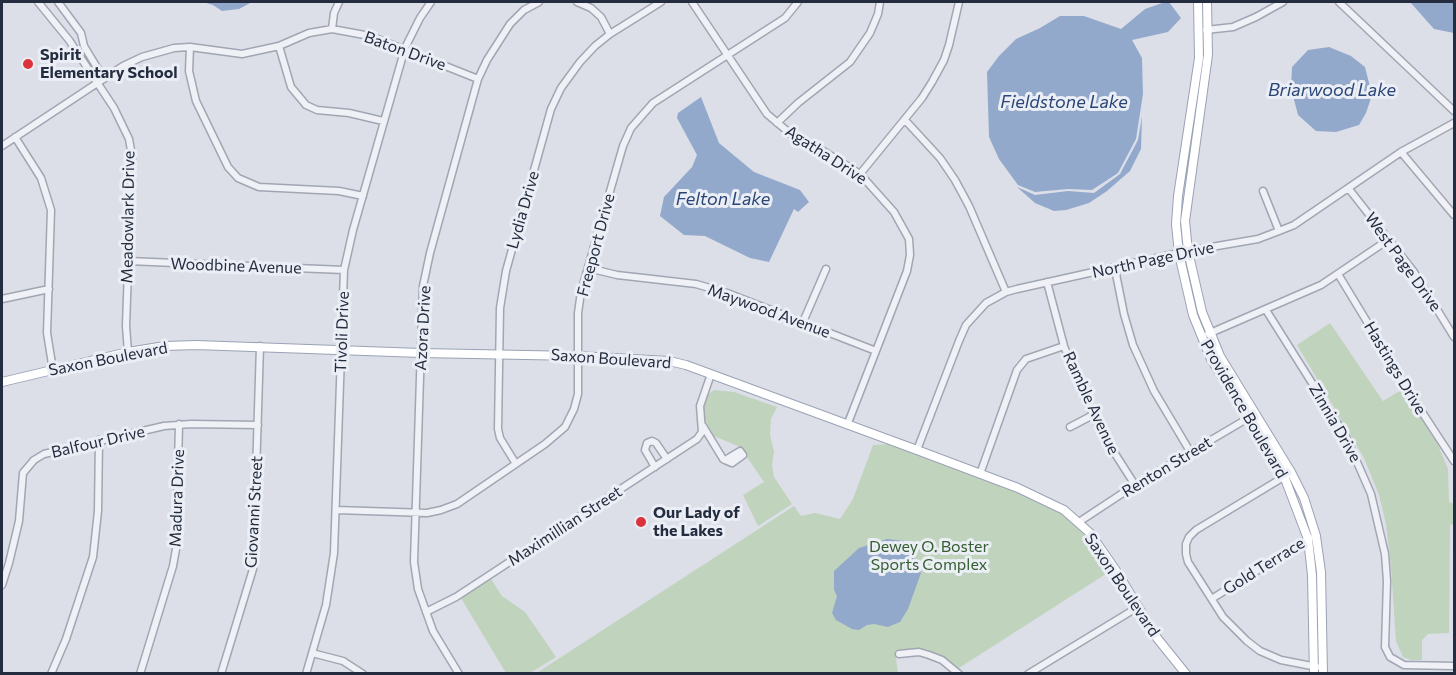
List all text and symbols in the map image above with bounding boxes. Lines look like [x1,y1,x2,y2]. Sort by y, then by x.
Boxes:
street label: Baton Drive [362,27,448,75]
place label: Spirit Elementary School [40,45,178,83]
marker: Spirit Elementary School [21,57,35,71]
water label: Briarwood Lake [1268,79,1396,101]
water label: Fieldstone Lake [1000,91,1128,113]
street label: Agatha Drive [782,122,870,188]
street label: Meadowlark Drive [117,151,139,283]
street label: Lydia Drive [503,169,543,251]
water label: Felton Lake [676,188,770,210]
street label: Freeport Drive [573,191,619,299]
street label: West Page Drive [1361,209,1445,315]
street label: North Page Drive [1090,238,1216,282]
street label: Woodbine Avenue [170,254,302,278]
street label: Maywood Avenue [705,280,833,342]
street label: Azora Drive [411,285,435,371]
street label: Tivoli Drive [331,291,353,373]
street label: Hastings Drive [1360,318,1430,418]
street label: Providence Boulevard [1196,336,1292,482]
street label: Saxon Boulevard [47,338,169,380]
street label: Saxon Boulevard [550,345,672,373]
street label: Ramble Avenue [1059,348,1123,458]
street label: Zinnia Drive [1305,380,1365,466]
street label: Balfour Drive [49,422,147,462]
street label: Renton Street [1119,433,1215,501]
street label: Madura Drive [166,449,188,547]
street label: Giovanni Street [241,455,267,569]
street label: Maximillian Street [504,482,626,570]
place label: Our Lady of the Lakes [653,503,740,541]
marker: Our Lady of the Lakes [634,515,648,529]
street label: Saxon Boulevard [1080,530,1164,640]
street label: Gold Terrace [1220,533,1308,599]
park label: Dewey O. Boster Sports Complex [869,537,989,575]

